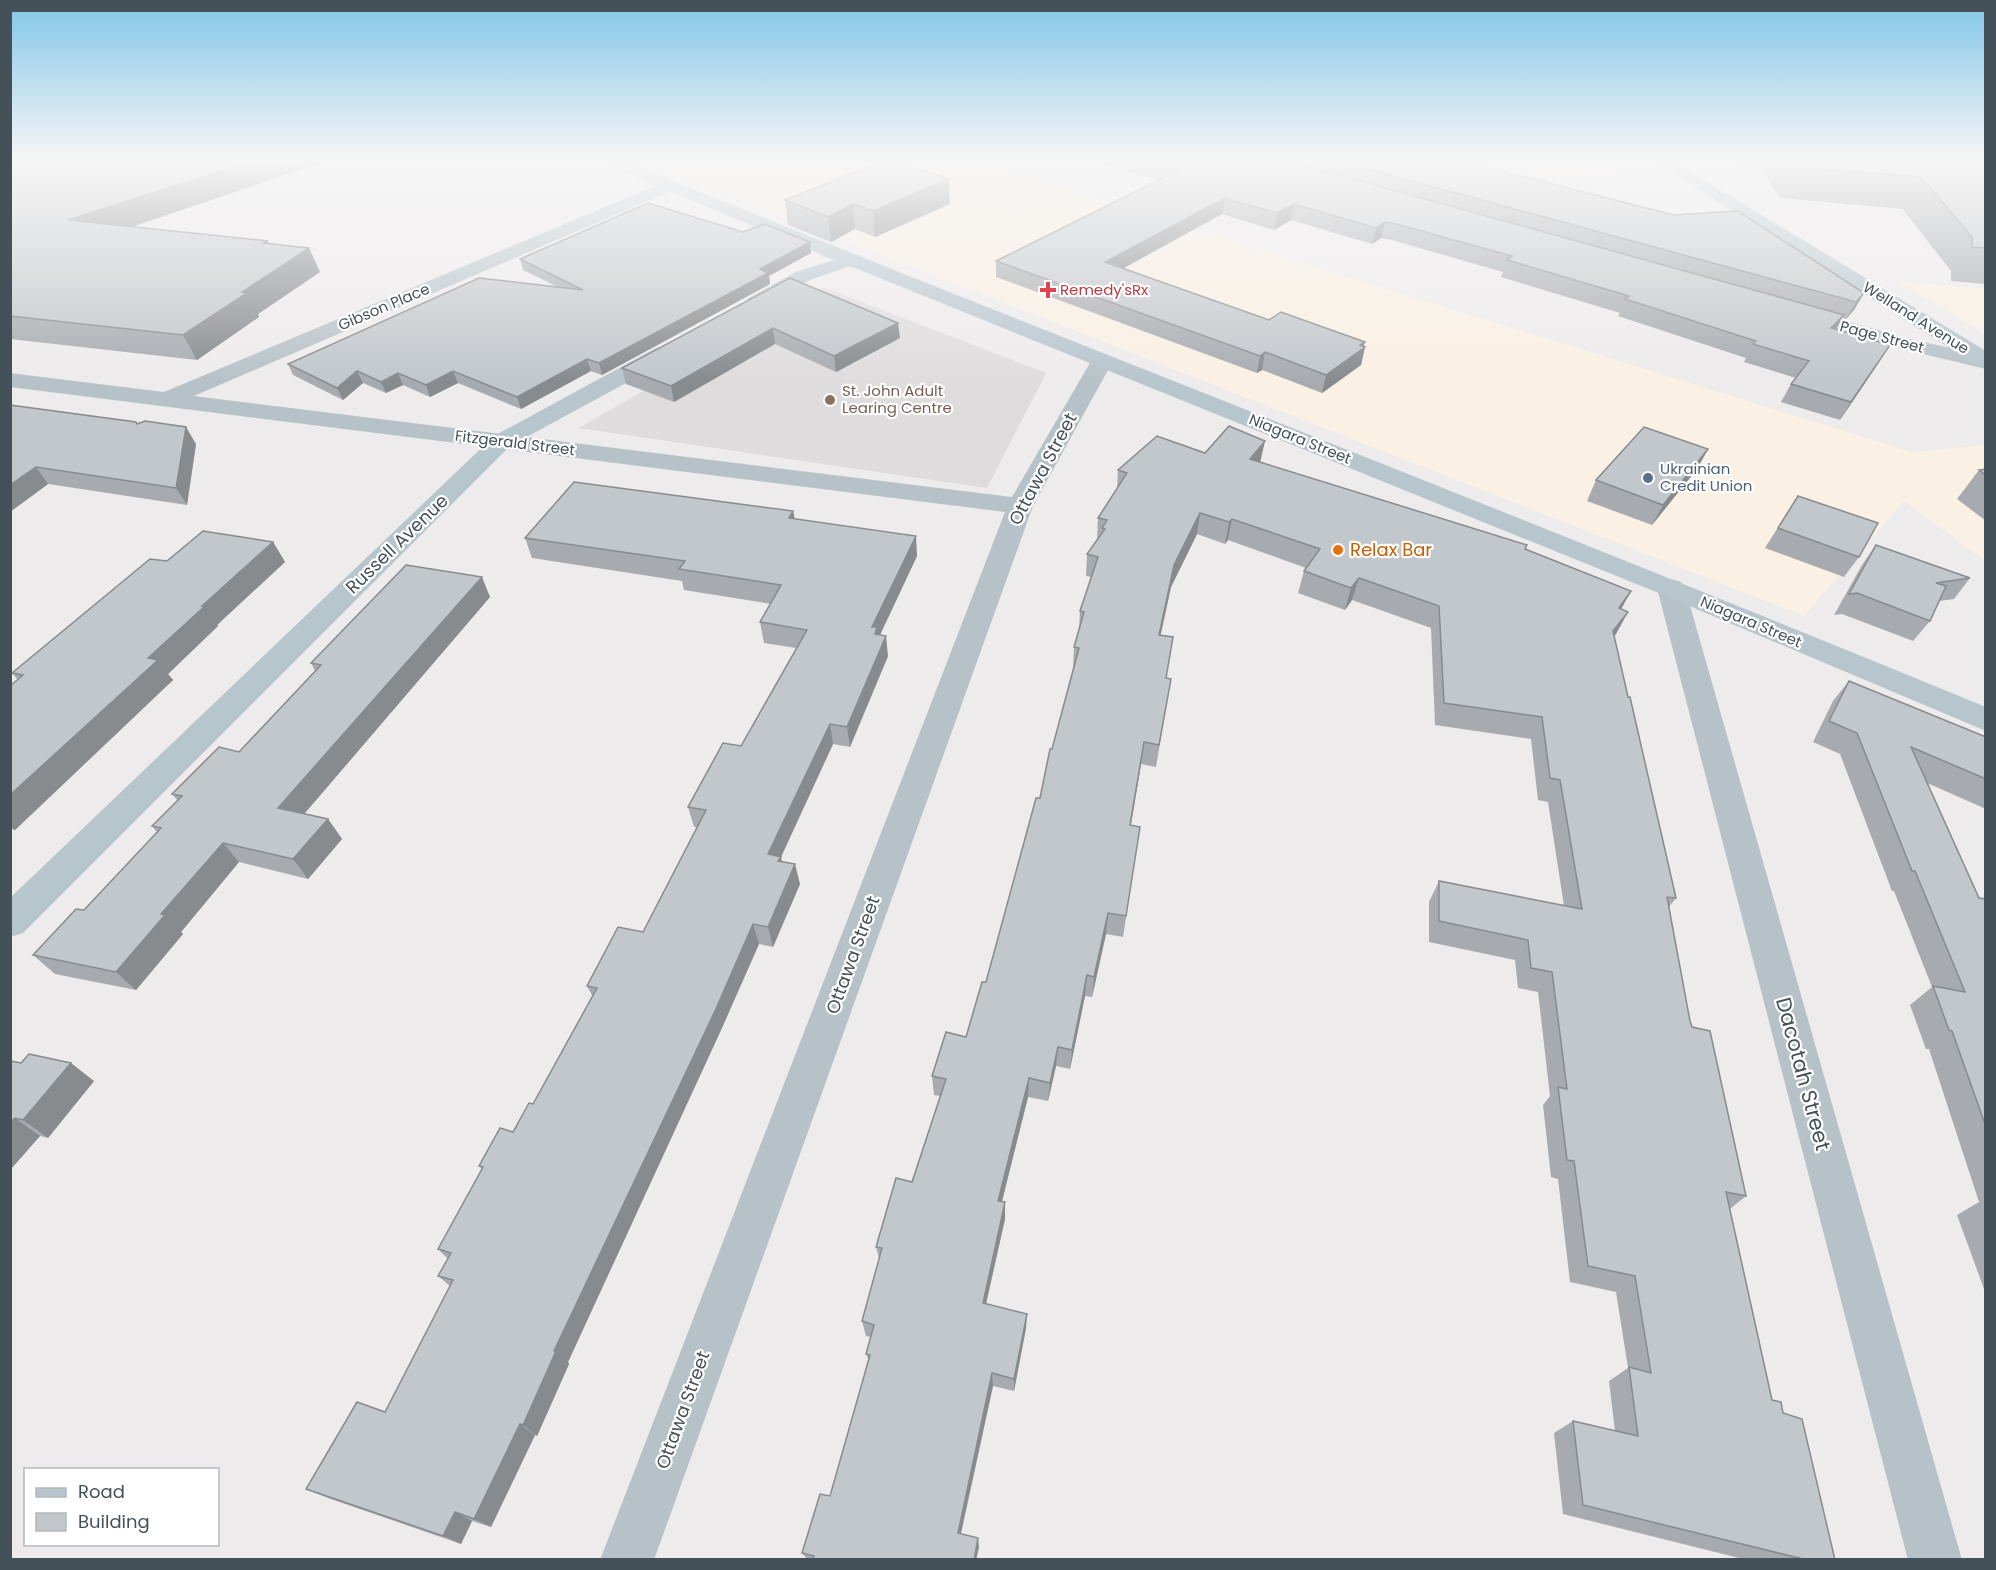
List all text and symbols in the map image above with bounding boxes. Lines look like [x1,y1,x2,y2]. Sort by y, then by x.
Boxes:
street label: Welland Avenue [1859,276,1973,359]
street label: Gibson Place [335,278,433,335]
place label: Remedy'sRx [1060,279,1148,300]
marker: Remedy'sRx [1041,283,1055,297]
street label: Page Street [1838,315,1926,358]
place label: St. John Adult Learing Centre [842,380,952,418]
marker: St. John Adult Learing Centre [823,393,837,407]
street label: Ottawa Street [1002,408,1083,529]
street label: Niagara Street [1246,409,1354,469]
street label: Fitzgerald Street [454,425,576,460]
place label: Ukrainian Credit Union [1660,458,1752,496]
marker: Ukrainian Credit Union [1641,471,1655,485]
street label: Russell Avenue [340,488,453,599]
place label: Relax Bar [1350,537,1432,562]
marker: Relax Bar [1331,543,1345,557]
street label: Niagara Street [1697,591,1805,652]
street label: Ottawa Street [820,892,885,1017]
street label: Dacotah Street [1769,994,1838,1154]
street label: Ottawa Street [650,1347,715,1472]
legend [24,1468,219,1546]
text: Road [78,1479,125,1504]
text: Building [78,1509,150,1534]

